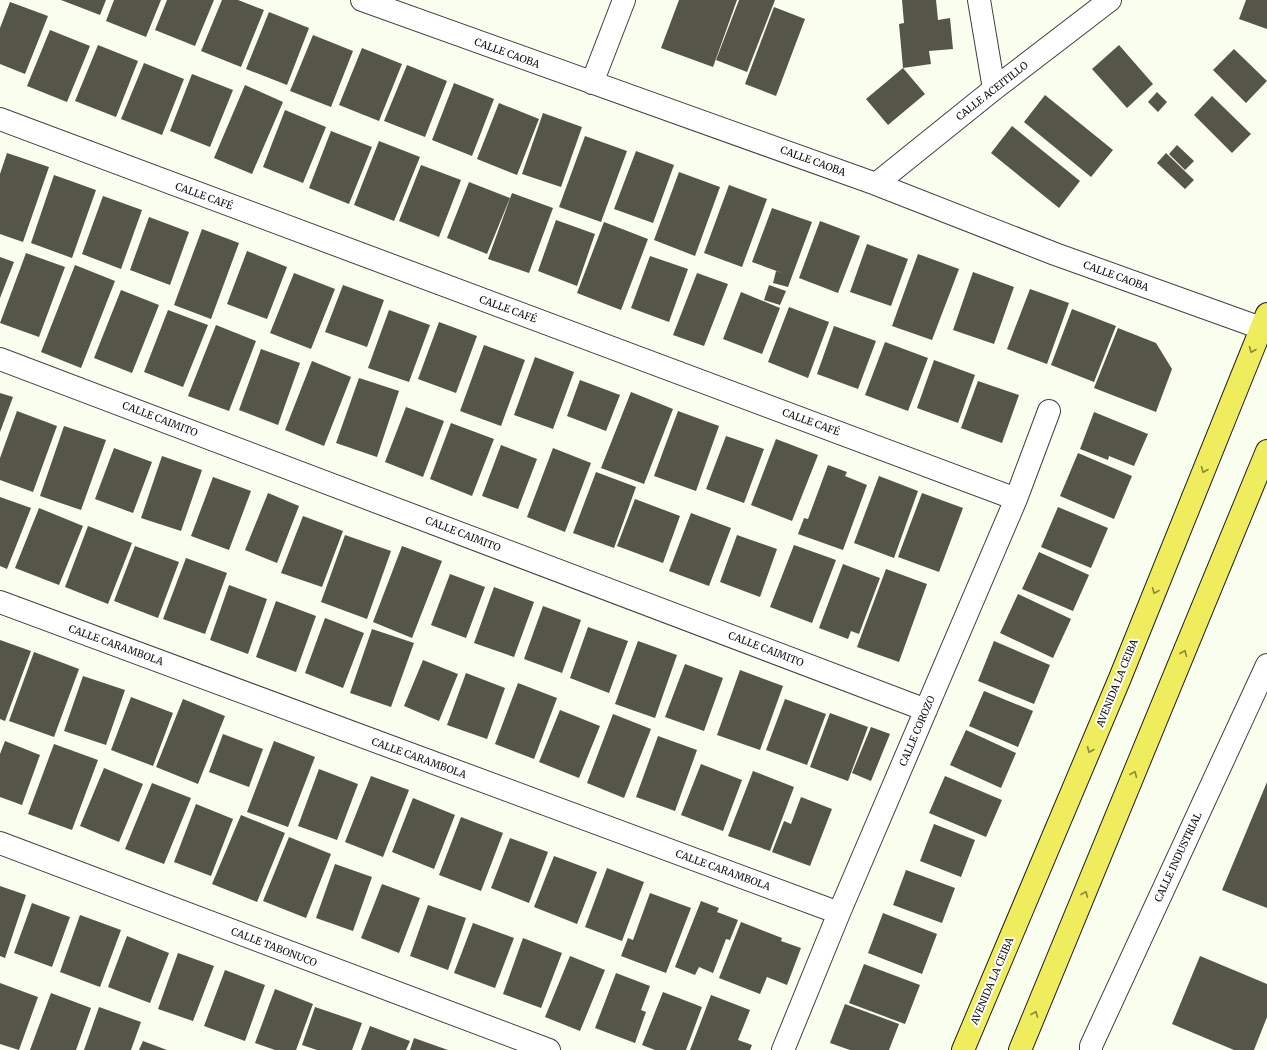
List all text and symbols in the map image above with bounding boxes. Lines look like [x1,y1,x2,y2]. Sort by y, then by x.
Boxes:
street label: CALLE CAOBA [472,35,542,71]
street label: CALLE ACEITILLO [953,59,1031,123]
street label: CALLE CAOBA [778,143,848,179]
street label: CALLE CAFÉ [173,179,236,213]
street label: CALLE CAOBA [1081,258,1151,294]
street label: CALLE CAFÉ [477,292,540,326]
one-way arrow [1249,346,1257,353]
street label: CALLE CAIMITO [120,399,200,439]
street label: CALLE CAFÉ [780,405,843,439]
one-way arrow [1200,467,1208,474]
street label: CALLE CAIMITO [423,514,503,554]
one-way arrow [1152,586,1160,594]
street label: CALLE CARAMBOLA [67,622,166,669]
street label: CALLE CAIMITO [726,629,806,669]
street label: AVENIDA LA CEIBA [1093,636,1141,730]
one-way arrow [1179,650,1187,657]
street label: CALLE COROZO [896,694,938,768]
street label: CALLE CARAMBOLA [370,735,469,782]
one-way arrow [1086,746,1094,753]
one-way arrow [1129,770,1137,778]
street label: CALLE INDUSTRIAL [1151,809,1205,904]
street label: CALLE CARAMBOLA [674,847,773,894]
one-way arrow [1080,890,1088,897]
street label: CALLE TABONUCO [229,925,319,969]
street label: AVENIDA LA CEIBA [967,934,1017,1028]
one-way arrow [1030,1010,1038,1018]

